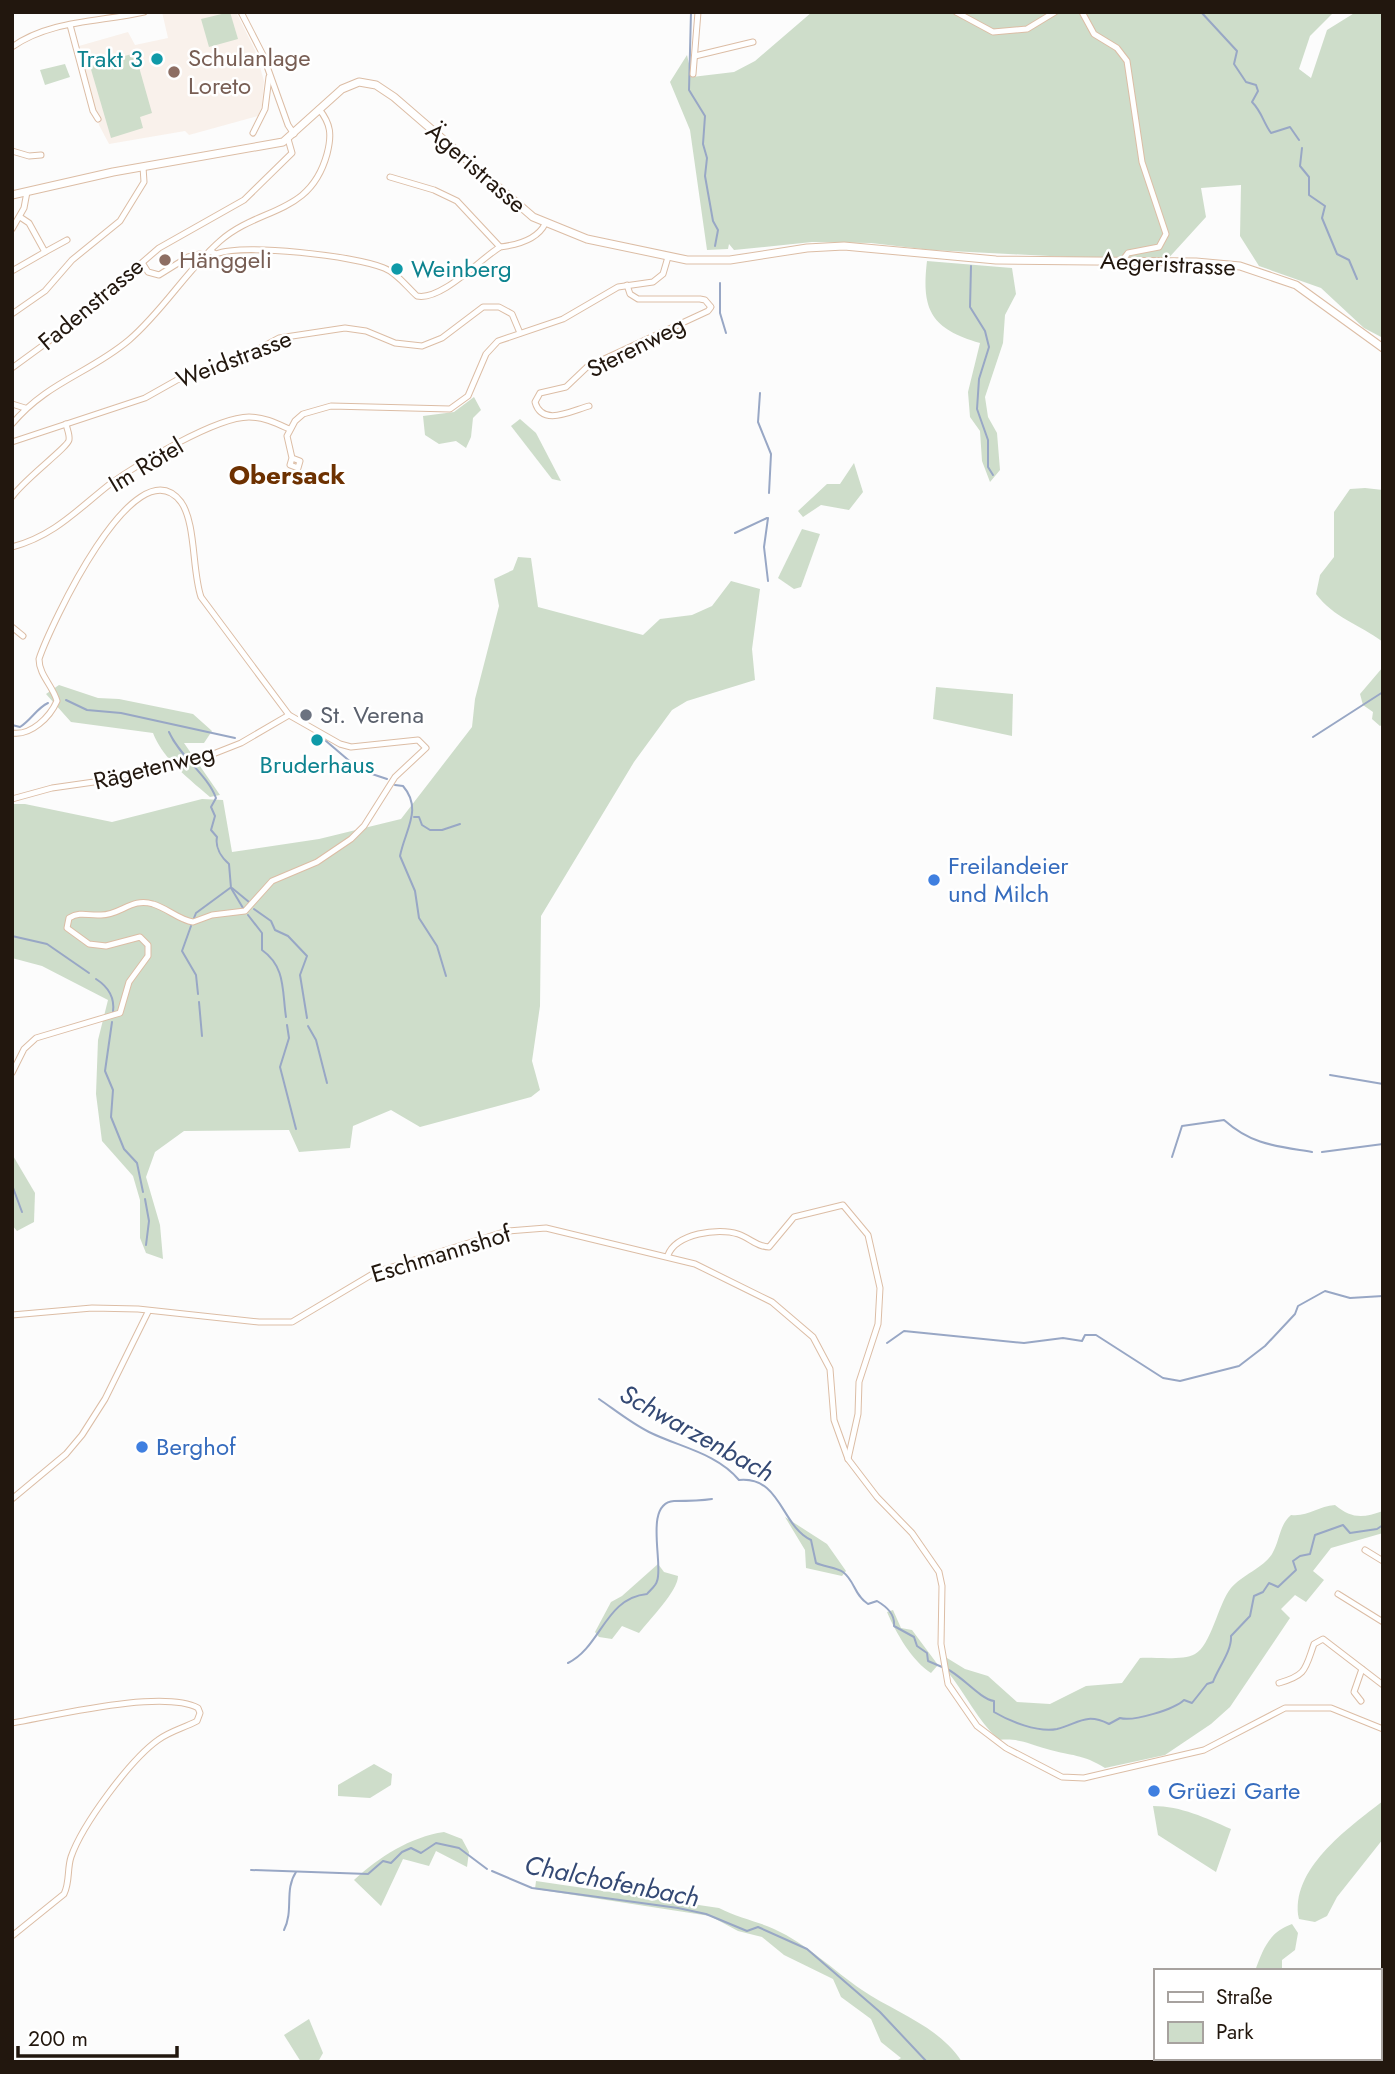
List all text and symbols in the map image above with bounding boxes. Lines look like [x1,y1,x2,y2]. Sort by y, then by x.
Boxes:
place label: Schulanlage Loreto [188,40,311,103]
place label: Trakt 3 [77,41,143,76]
marker: Trakt 3 [149,51,165,67]
marker: Schulanlage Loreto [166,64,182,80]
street label: Ägeristrasse [418,114,534,221]
place label: Hänggeli [179,242,272,277]
street label: Aegeristrasse [1099,242,1237,285]
street label: Fadenstrasse [30,249,151,358]
place label: Weinberg [411,251,512,286]
marker: Hänggeli [157,252,173,268]
marker: Weinberg [389,261,405,277]
street label: Sterenweg [581,307,691,386]
street label: Weidstrasse [171,321,297,397]
street label: Im Rötel [102,428,190,501]
district label: Obersack [229,456,345,494]
place label: St. Verena [320,697,424,732]
marker: St. Verena [298,707,314,723]
marker: Bruderhaus [309,732,325,748]
street label: Rägetenweg [90,735,218,798]
place label: Bruderhaus [260,747,374,782]
place label: Freilandeier und Milch [948,848,1069,911]
marker: Freilandeier und Milch [926,872,942,888]
street label: Eschmannshof [367,1215,516,1291]
water label: Schwarzenbach [613,1375,781,1491]
place label: Berghof [156,1429,237,1464]
marker: Berghof [134,1439,150,1455]
place label: Grüezi Garte [1168,1773,1300,1808]
marker: Grüezi Garte [1146,1783,1162,1799]
water label: Chalchofenbach [521,1845,703,1917]
legend [1154,1969,1381,2060]
text: Straße [1216,1982,1273,2012]
scale bar [18,2014,177,2058]
text: Park [1216,2017,1254,2047]
text: 200 m [28,2024,88,2054]

